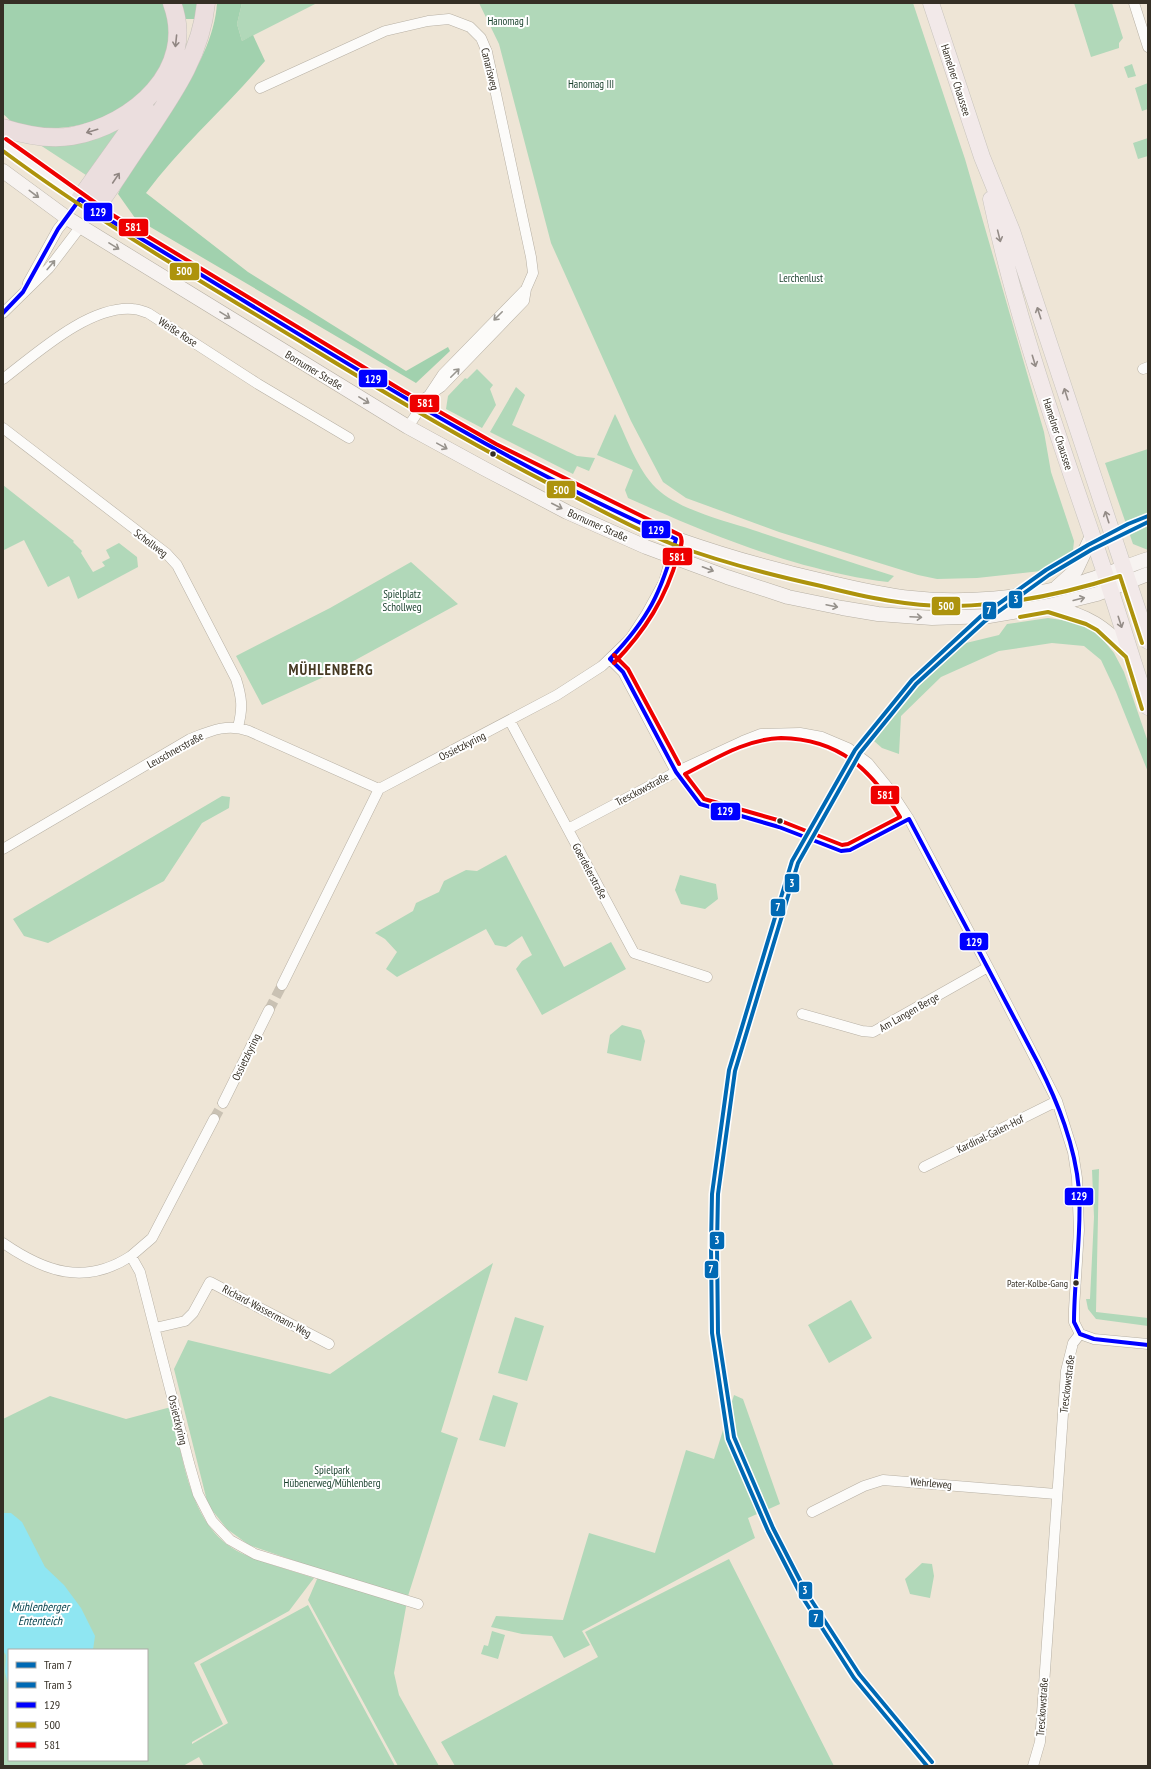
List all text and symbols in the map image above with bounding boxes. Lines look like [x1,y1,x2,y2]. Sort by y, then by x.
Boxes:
park label: Hanomag I [487,14,529,28]
one-way arrow [172,34,180,47]
street label: Hamelner Chaussee [938,42,974,118]
street label: Canarisweg [478,46,502,92]
park label: Hanomag III [568,77,614,91]
one-way arrow [86,128,99,135]
one-way arrow [113,172,121,184]
one-way arrow [29,190,40,198]
line badge: 129 [83,202,113,222]
text: 129 [90,205,106,219]
line badge: 581 [118,218,149,237]
text: 581 [125,220,141,234]
one-way arrow [996,229,1003,242]
one-way arrow [108,243,120,251]
one-way arrow [46,259,55,270]
line badge: 500 [169,262,200,281]
text: 500 [176,264,192,278]
park label: Lerchenlust [779,271,823,285]
one-way arrow [1035,308,1043,320]
one-way arrow [219,311,230,319]
one-way arrow [493,311,503,321]
street label: Weiße Rose [156,314,201,350]
street label: Bornumer Straße [283,347,346,393]
one-way arrow [1031,354,1038,367]
one-way arrow [450,368,460,378]
line badge: 129 [358,369,388,388]
text: 129 [365,372,381,386]
one-way arrow [1062,387,1069,400]
line badge: 581 [409,394,440,413]
one-way arrow [358,396,370,404]
text: 581 [417,396,433,410]
street label: Hamelner Chaussee [1040,396,1076,472]
one-way arrow [436,442,448,450]
unlabelled marker [488,449,498,459]
line badge: 500 [546,480,576,499]
text: 500 [553,483,569,497]
one-way arrow [551,503,563,511]
street label: Bornumer Straße [566,505,631,545]
one-way arrow [1103,511,1110,524]
line badge: 129 [641,520,671,539]
text: 129 [648,523,664,537]
street label: Schollweg [131,526,171,560]
line badge: 581 [662,547,693,566]
text: 581 [669,550,685,564]
one-way arrow [701,566,713,574]
park label: Spielplatz Schollweg [383,587,422,614]
line badge: 3 [1008,590,1023,609]
text: 3 [1013,592,1019,606]
one-way arrow [1072,594,1085,602]
line badge: 500 [931,596,961,616]
text: 500 [938,599,954,613]
line badge: 7 [982,601,997,620]
one-way arrow [825,603,838,611]
text: 7 [986,603,992,617]
one-way arrow [909,614,922,621]
one-way arrow [1117,615,1124,628]
district label: MÜHLENBERG [288,660,374,679]
street label: Ossietzkyring [436,728,488,764]
street label: Leuschnerstraße [144,729,206,771]
street label: Tresckowstraße [613,769,672,809]
line badge: 581 [870,785,900,805]
text: 581 [877,788,893,802]
line badge: 129 [710,802,741,821]
text: 129 [717,804,733,818]
unlabelled marker [775,816,785,826]
street label: Goerdelerstraße [569,841,611,902]
line badge: 3 [784,873,800,893]
text: 3 [789,876,795,890]
line badge: 7 [770,898,786,917]
text: 7 [775,900,781,914]
line badge: 129 [959,932,989,951]
text: 129 [966,935,982,949]
street label: Am Langen Berge [877,989,942,1035]
street label: Ossietzkyring [229,1031,264,1083]
street label: Kardinal-Galen-Hof [954,1111,1027,1156]
line badge: 129 [1064,1187,1094,1206]
text: 129 [1071,1189,1087,1203]
line badge: 3 [709,1231,725,1250]
text: 3 [714,1233,720,1247]
line badge: 7 [704,1260,719,1279]
text: 7 [708,1262,714,1276]
place label: Pater-Kolbe-Gang [1007,1277,1068,1290]
marker: Pater-Kolbe-Gang [1071,1278,1081,1288]
street label: Richard-Wassermann-Weg [220,1282,314,1340]
street label: Tresckowstraße [1056,1354,1078,1414]
street label: Ossietzkyring [165,1394,191,1447]
park label: Spielpark Hübenerweg/Mühlenberg [284,1463,381,1490]
street label: Wehrleweg [909,1474,953,1492]
line badge: 3 [798,1581,813,1600]
text: 3 [802,1583,808,1597]
water label: Mühlenberger Ententeich [11,1599,71,1628]
line badge: 7 [808,1609,824,1628]
text: 7 [813,1611,819,1625]
legend [8,1649,148,1761]
text: Tram 7 [44,1657,72,1672]
text: Tram 3 [44,1677,72,1692]
street label: Tresckowstraße [1033,1677,1051,1737]
text: 129 [44,1697,60,1712]
text: 500 [44,1717,60,1732]
text: 581 [44,1737,60,1752]

